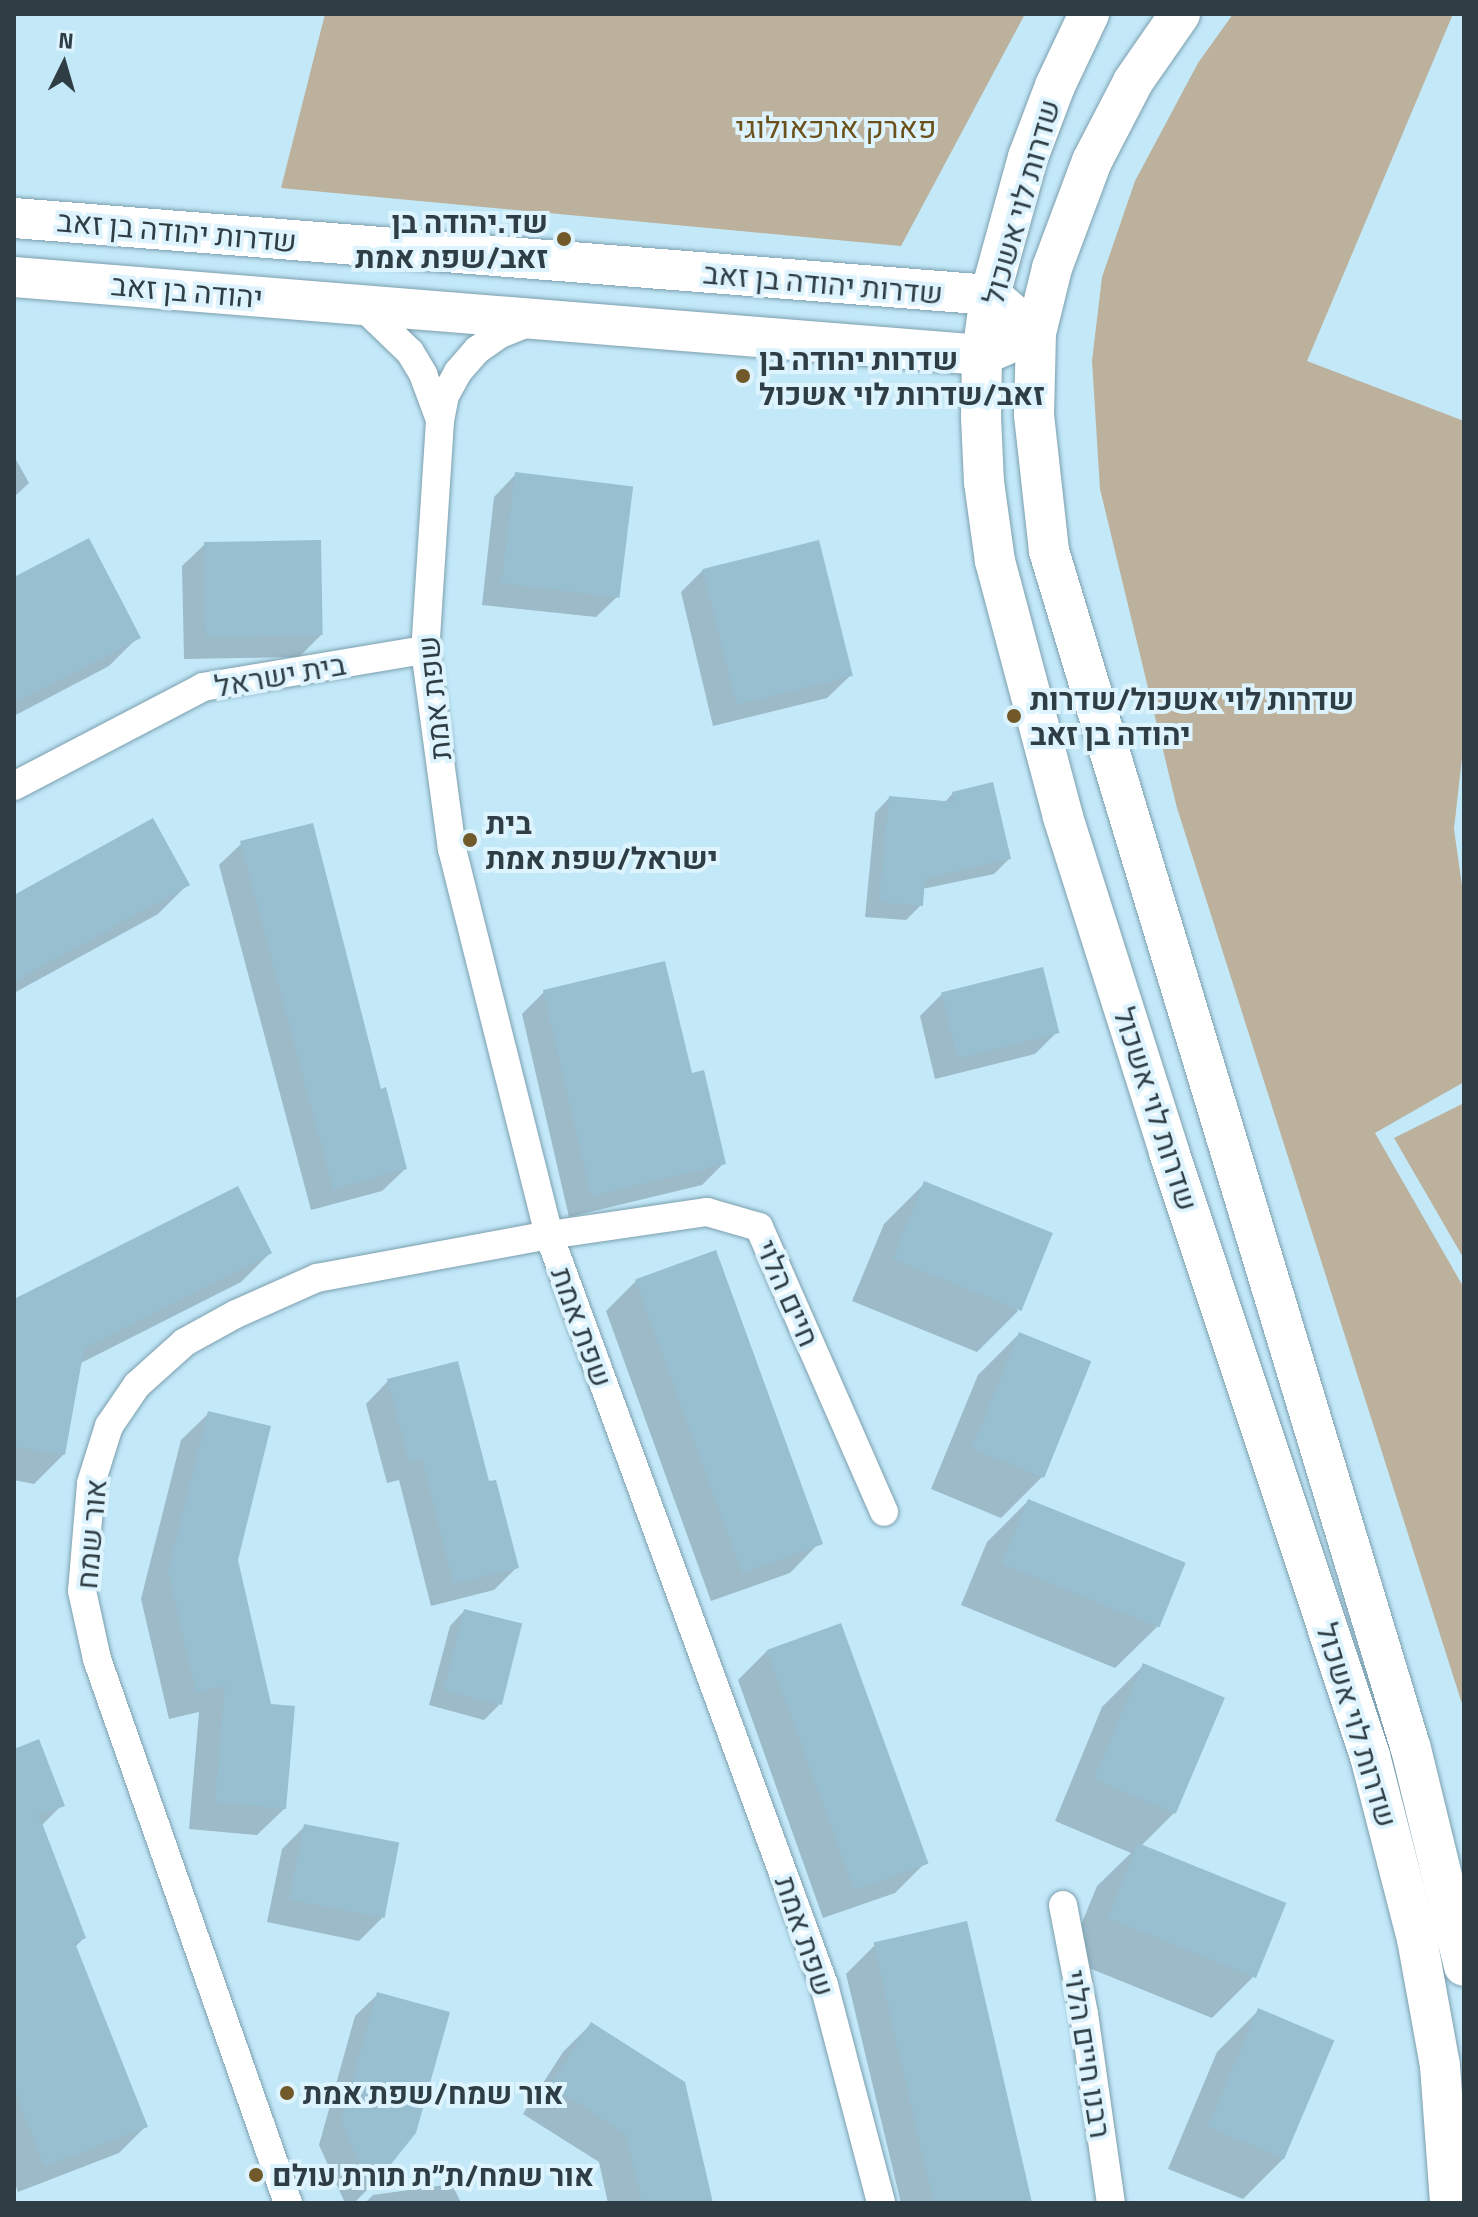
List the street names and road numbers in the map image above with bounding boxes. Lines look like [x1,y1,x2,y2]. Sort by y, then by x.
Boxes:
street label: שדרות לוי אשכול [975,95,1067,309]
street label: שדרות יהודה בן זאב [56,203,298,259]
street label: שדרות יהודה בן זאב [702,255,944,311]
street label: יהודה בן זאב [110,266,264,316]
street label: שפת אמת [410,634,458,762]
street label: בית ישראל [212,646,348,704]
street label: שדרות לוי אשכול [1106,1003,1206,1215]
street label: חיים הלוי [749,1234,827,1352]
street label: שפת אמת [544,1262,620,1392]
street label: אור שמח [68,1477,114,1591]
street label: שדרות לוי אשכול [1309,1619,1405,1831]
street label: שפת אמת [768,1871,842,2001]
street label: רבנו חיים הלוי [1057,1967,1119,2141]

